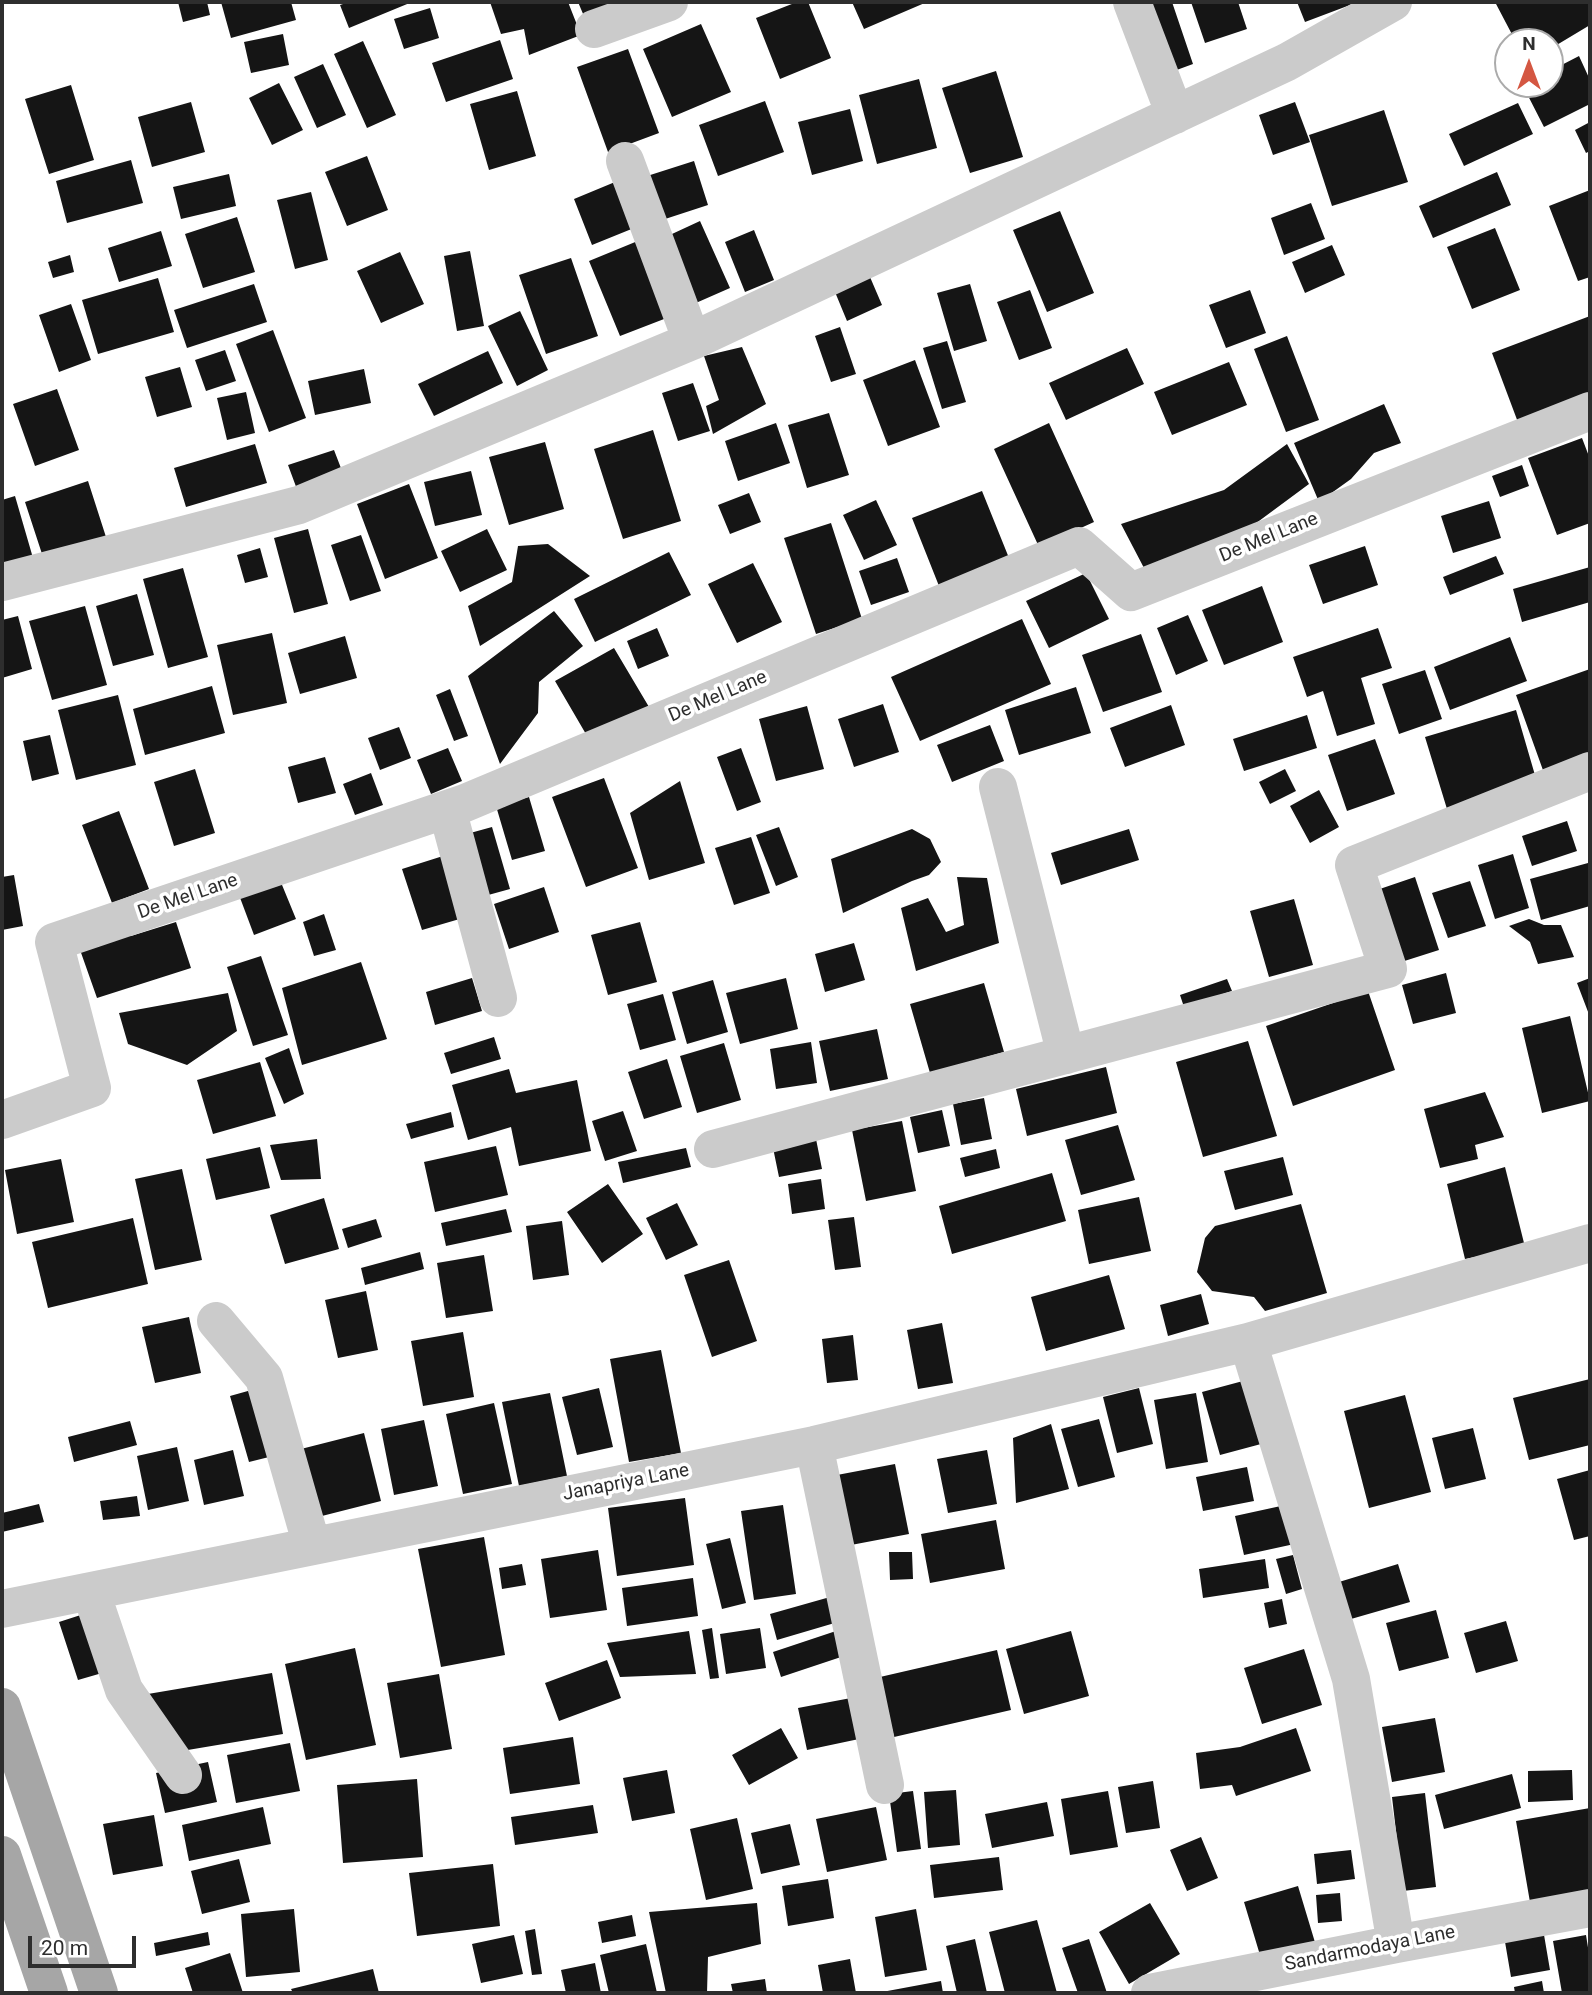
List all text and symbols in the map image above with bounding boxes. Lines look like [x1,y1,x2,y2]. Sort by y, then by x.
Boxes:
north arrow [1494,28,1564,98]
text: N [1522,32,1536,55]
street label: De Mel Lane [1216,508,1322,568]
street label: De Mel Lane [666,666,770,728]
street label: De Mel Lane [135,869,241,925]
street label: Janapriya Lane [561,1460,691,1506]
street label: Sandarmodaya Lane [1283,1921,1457,1977]
scale bar [32,1922,140,1966]
text: 20 m [41,1936,88,1960]

